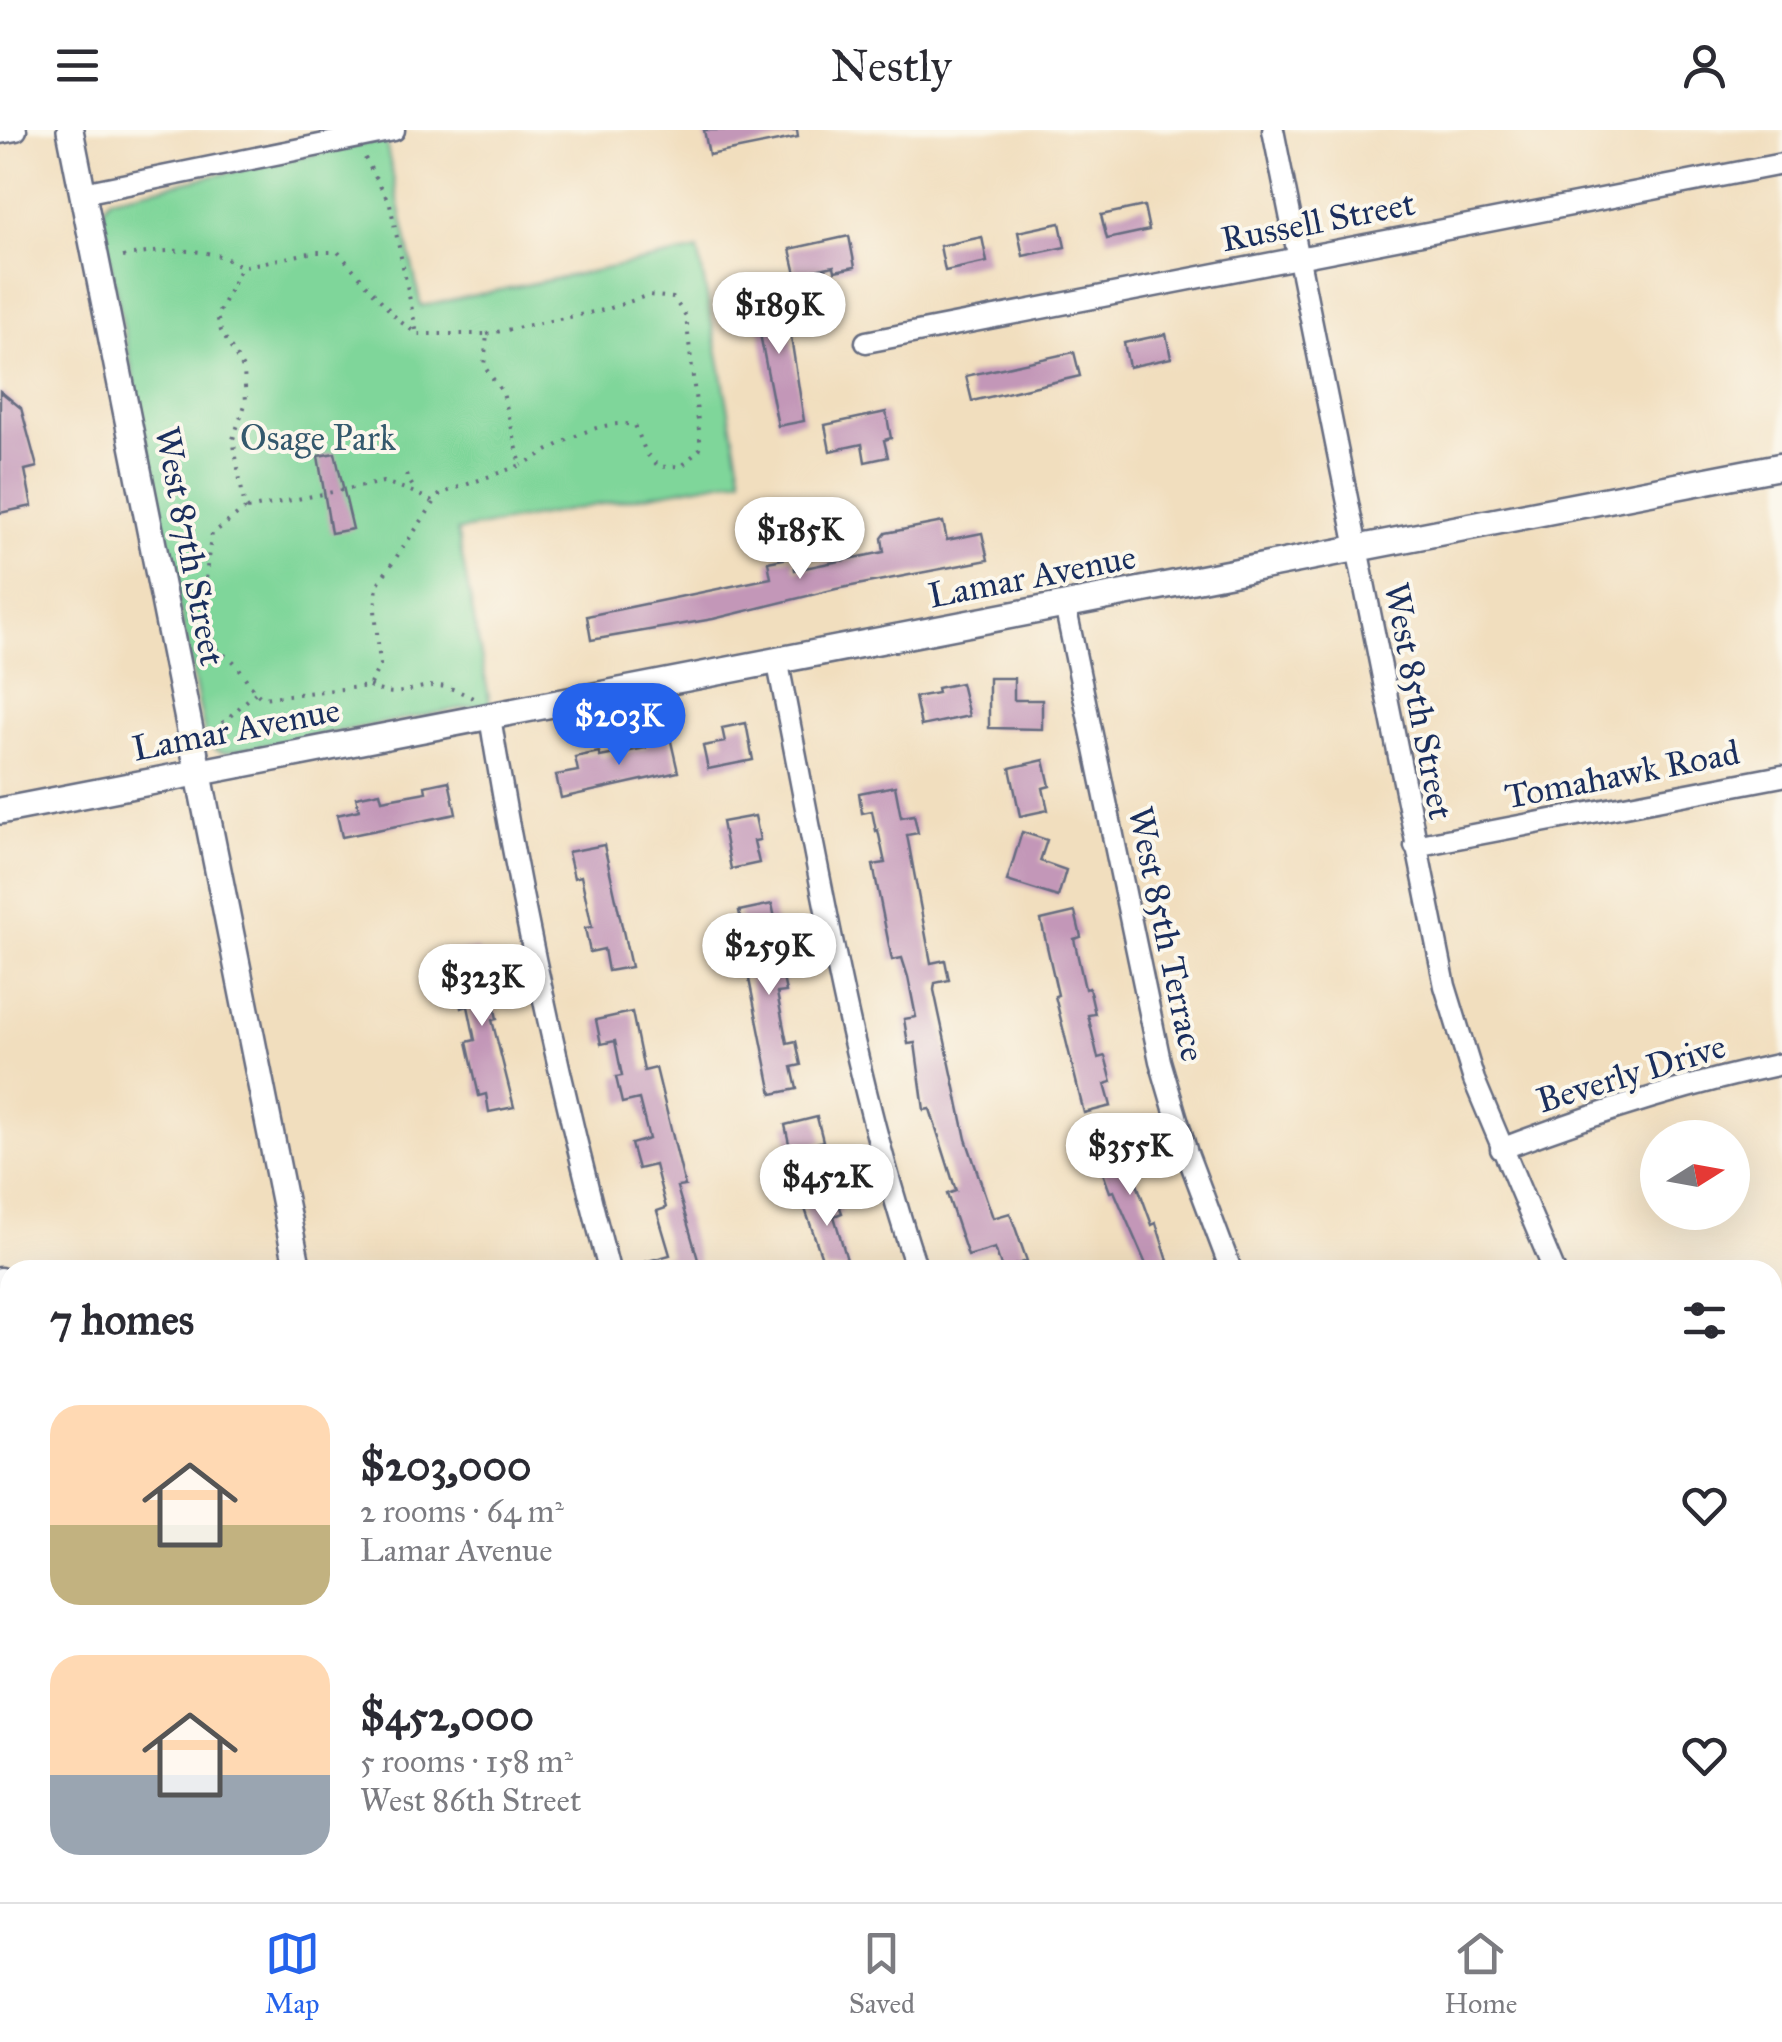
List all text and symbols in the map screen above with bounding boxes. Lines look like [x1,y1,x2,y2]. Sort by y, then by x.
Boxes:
icon: menu [50,38,105,93]
text: Nestly [830,38,952,93]
icon: person [1677,38,1732,93]
street label: Russell Street [1218,182,1419,261]
pin: $189K [709,272,849,357]
text: $189K [735,285,823,324]
park label: Osage Park [240,417,397,460]
street label: West 87th Street [145,423,234,669]
pin: $185K [730,497,870,582]
text: $185K [757,510,843,549]
street label: Lamar Avenue [925,535,1140,618]
street label: West 85th Street [1374,579,1463,823]
pin: $203K [549,683,689,768]
street label: Lamar Avenue [129,688,344,771]
text: $203K [574,696,664,735]
street label: Tomahawk Road [1501,731,1743,818]
street label: West 85th Terrace [1119,803,1215,1065]
pin: $259K [699,913,839,998]
text: $259K [724,926,814,965]
pin: $323K [412,944,552,1029]
text: $323K [440,957,524,996]
street label: Beverly Drive [1532,1024,1731,1123]
pin: $355K [1060,1113,1200,1198]
north arrow [1640,1120,1750,1230]
map controls [1640,1120,1750,1230]
text: $355K [1088,1126,1172,1165]
pin: $452K [757,1144,897,1229]
text: $452K [782,1157,872,1196]
icon: filters [1677,1293,1732,1348]
text: 7 homes [50,1294,194,1346]
text: $203,000 [360,1440,531,1492]
icon: home [130,1445,250,1565]
icon: heart [1677,1478,1732,1533]
text: 2 rooms · 64 m² [360,1492,564,1531]
text: Lamar Avenue [360,1531,553,1570]
text: $452,000 [360,1690,534,1742]
icon: home [130,1695,250,1815]
icon: heart [1677,1728,1732,1783]
text: 5 rooms · 158 m² [360,1742,573,1781]
text: West 86th Street [360,1781,581,1820]
tab: Map [265,1926,320,2021]
tab: Saved [849,1926,915,2021]
tab: Home [1444,1926,1517,2021]

